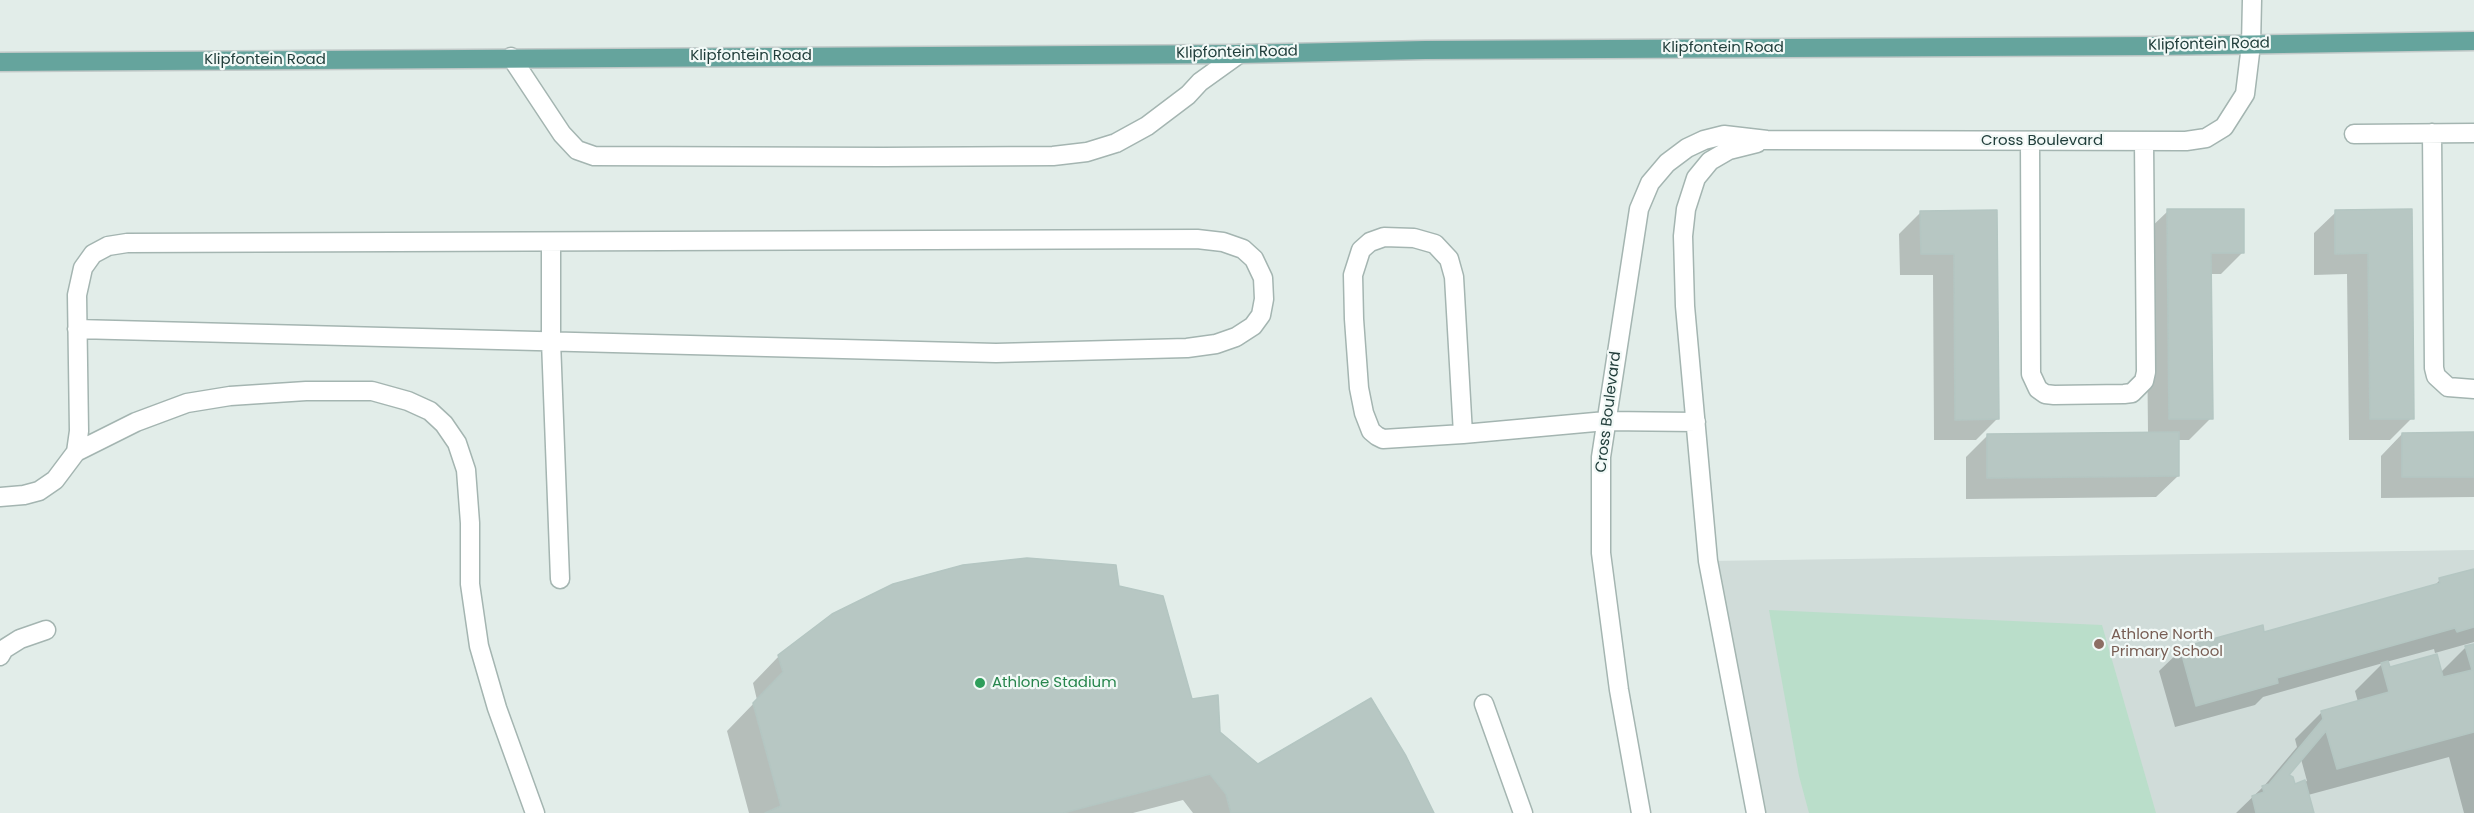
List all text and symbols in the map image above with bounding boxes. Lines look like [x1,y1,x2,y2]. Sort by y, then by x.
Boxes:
street label: Klipfontein Road [2148,35,2270,55]
street label: Klipfontein Road [1662,39,1784,57]
street label: Klipfontein Road [1176,43,1298,63]
street label: Klipfontein Road [690,47,812,65]
street label: Klipfontein Road [204,51,326,69]
street label: Cross Boulevard [1981,132,2103,150]
street label: Cross Boulevard [1593,350,1625,474]
place label: Athlone North Primary School [2111,626,2223,661]
marker: Athlone North Primary School [2092,637,2106,651]
place label: Athlone Stadium [992,674,1117,692]
marker: Athlone Stadium [973,676,987,690]

